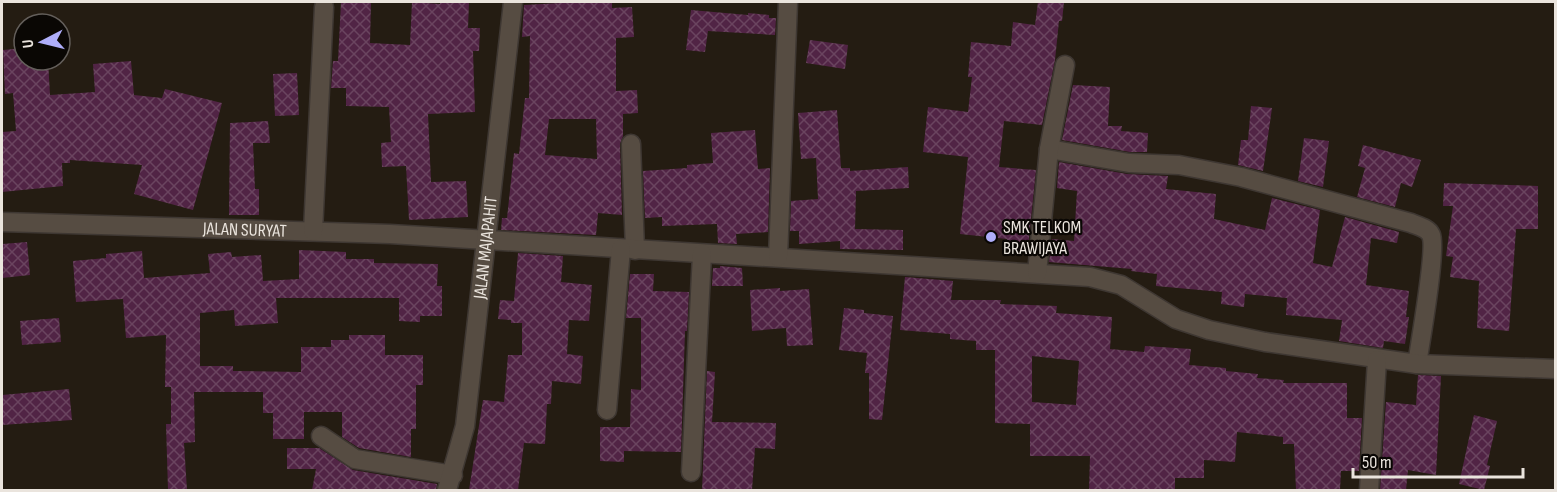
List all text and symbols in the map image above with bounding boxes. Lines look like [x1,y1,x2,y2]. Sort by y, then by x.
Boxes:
north arrow [12,12,72,72]
text: U [19,38,39,49]
street label: JALAN MAJAPAHIT [469,195,501,301]
place label: SMK TELKOM BRAWIJAYA [1003,217,1081,259]
street label: JALAN SURYAT [202,218,287,241]
marker: SMK TELKOM BRAWIJAYA [984,230,998,244]
scale bar [1353,441,1522,479]
text: 50 m [1362,452,1392,473]

